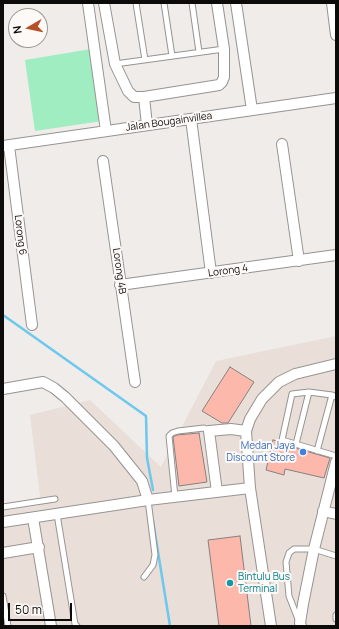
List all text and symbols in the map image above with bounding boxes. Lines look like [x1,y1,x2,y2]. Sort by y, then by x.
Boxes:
north arrow [8,8,48,48]
text: N [9,25,25,35]
street label: Jalan Bougainvillea [125,110,213,134]
street label: Lorong 6 [12,214,28,256]
street label: Lorong 4B [110,247,128,295]
street label: Lorong 4 [207,262,249,280]
place label: Medan Jaya Discount Store [226,440,295,464]
marker: Medan Jaya Discount Store [298,447,308,457]
place label: Bintulu Bus Terminal [238,571,290,594]
marker: Bintulu Bus Terminal [225,578,235,588]
scale bar [10,595,74,621]
text: 50 m [15,601,42,618]

